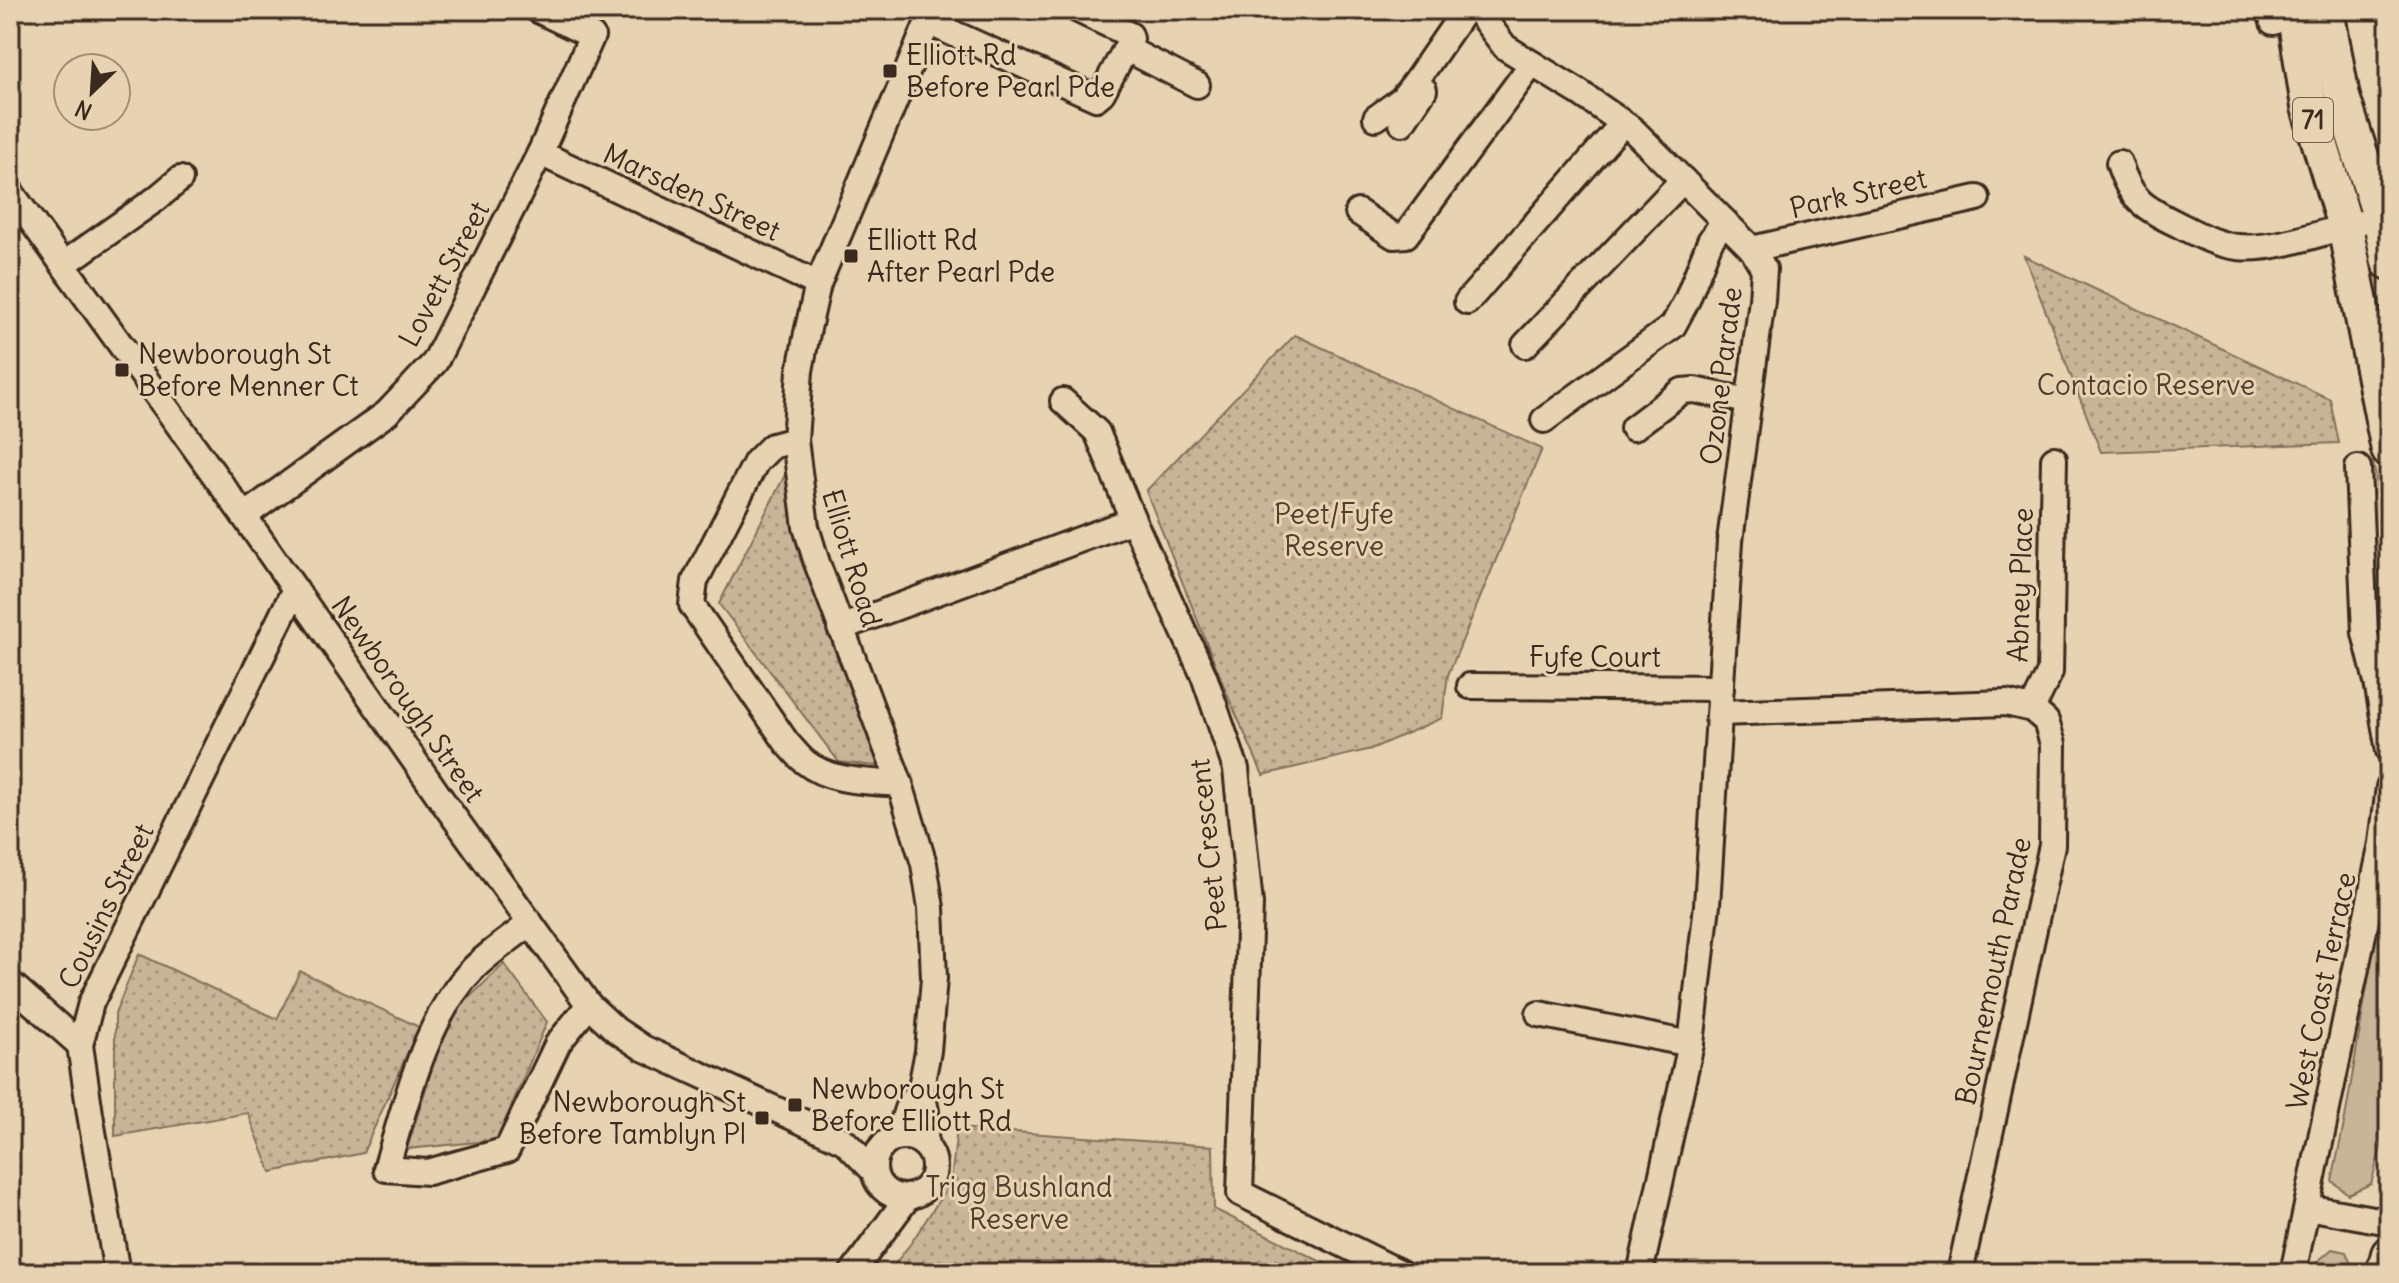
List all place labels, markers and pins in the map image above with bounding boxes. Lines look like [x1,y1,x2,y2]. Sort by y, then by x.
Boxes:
place label: Elliott Rd Before Pearl Pde [906,37,1115,105]
marker: Elliott Rd Before Pearl Pde [881,62,899,80]
place label: Elliott Rd After Pearl Pde [867,222,1055,290]
marker: Elliott Rd After Pearl Pde [842,247,860,265]
place label: Newborough St Before Menner Ct [138,336,359,404]
marker: Newborough St Before Menner Ct [113,361,131,379]
place label: Newborough St Before Elliott Rd [811,1071,1012,1139]
place label: Newborough St Before Tamblyn Pl [519,1084,746,1152]
marker: Newborough St Before Elliott Rd [786,1096,804,1114]
marker: Newborough St Before Tamblyn Pl [753,1109,771,1127]

